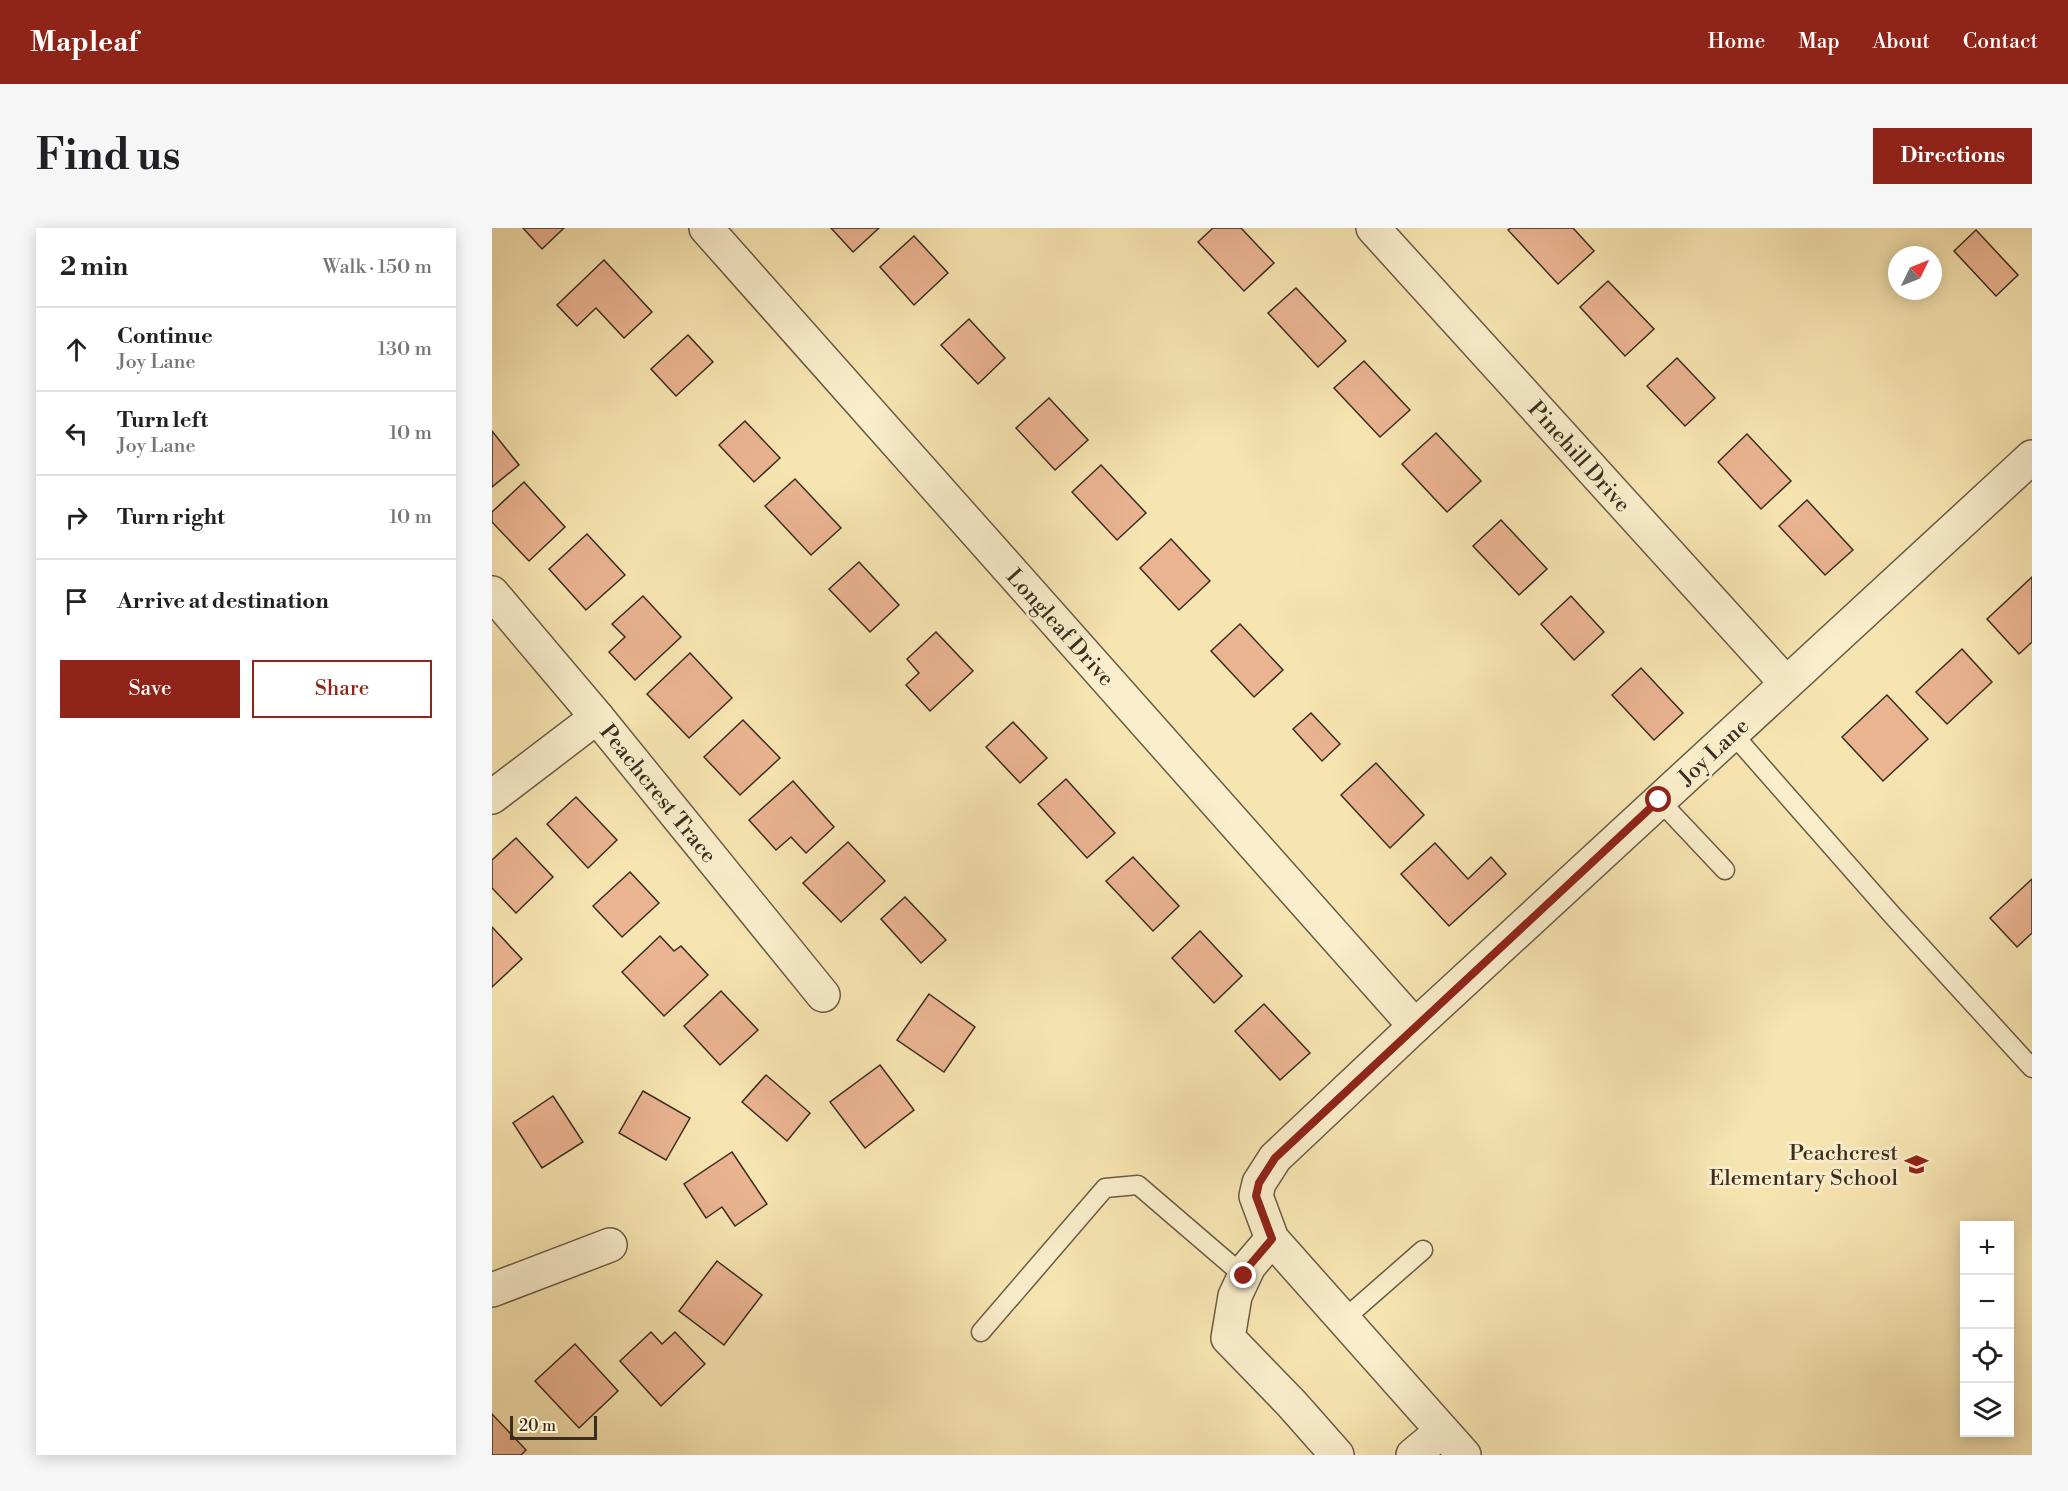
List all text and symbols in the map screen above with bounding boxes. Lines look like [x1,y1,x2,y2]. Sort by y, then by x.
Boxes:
text: Mapleaf [30,25,138,60]
text: Home [1708,29,1765,55]
text: Map [1798,29,1840,55]
text: About [1873,29,1930,55]
text: Contact [1963,29,2038,55]
button: Directions [1873,128,2032,184]
text: Find us [36,130,180,183]
north arrow [1888,246,1942,300]
text: 2 min [60,251,128,283]
text: Walk · 150 m [323,255,432,280]
text: Continue [117,323,213,350]
icon: ahead [60,333,93,366]
text: 130 m [377,337,432,362]
text: Joy Lane [117,350,196,375]
street label: Pinehill Drive [1522,396,1636,518]
text: Turn left [117,407,208,434]
icon: left [60,417,93,450]
text: 10 m [389,421,432,446]
text: Joy Lane [117,434,196,459]
icon: right [60,501,93,534]
text: Turn right [117,504,225,531]
text: 10 m [389,505,432,530]
street label: Longleaf Drive [1000,564,1120,692]
icon: arrive [60,585,93,618]
text: Arrive at destination [117,588,329,615]
button: Save [60,660,240,718]
button: Share [252,660,432,718]
street label: Joy Lane [1672,713,1755,792]
street label: Peachcrest Trace [594,719,722,869]
route start [1645,786,1671,812]
place label: Peachcrest Elementary School [1709,1140,1898,1192]
school or university icon: Peachcrest Elementary School [1903,1152,1929,1178]
map controls [1960,1221,2014,1437]
button: + [1960,1221,2014,1275]
route end [1230,1262,1256,1288]
button: − [1960,1275,2014,1329]
button: locate [1960,1329,2014,1383]
button: layers [1960,1383,2014,1437]
scale bar [510,1413,597,1440]
text: 20 m [519,1416,556,1436]

